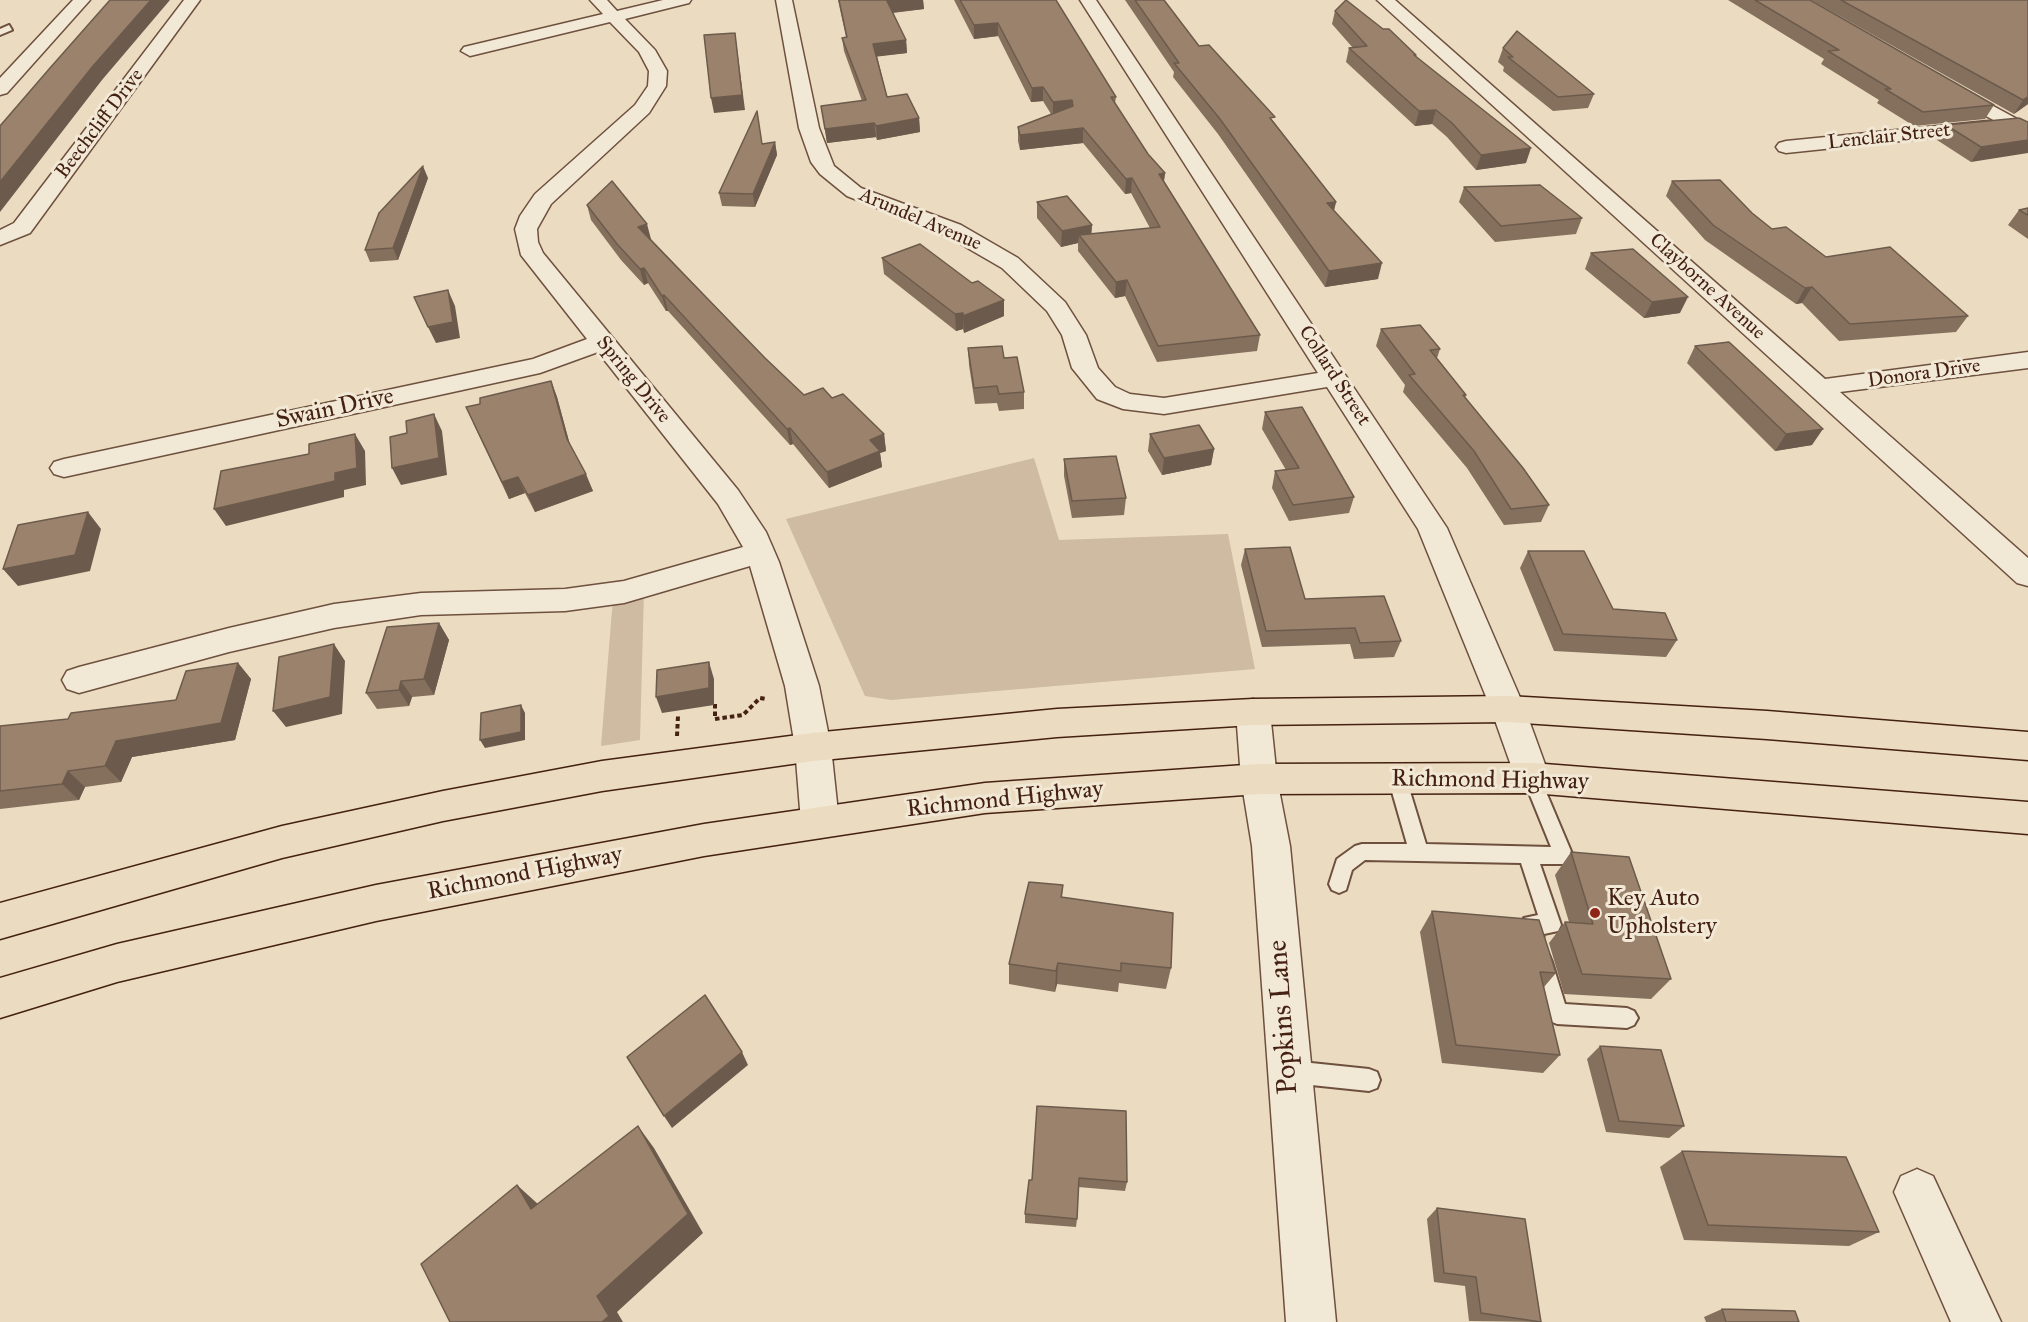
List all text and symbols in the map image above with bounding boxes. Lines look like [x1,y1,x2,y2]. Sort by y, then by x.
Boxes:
street label: Beechcliff Drive [51,64,149,184]
street label: Lenclair Street [1826,119,1952,155]
street label: Arundel Avenue [855,183,985,257]
street label: Clayborne Avenue [1644,229,1770,345]
street label: Collard Street [1293,321,1375,431]
street label: Spring Drive [591,332,675,428]
street label: Donora Drive [1866,354,1982,394]
street label: Swain Drive [273,382,397,436]
street label: Richmond Highway [1391,765,1589,797]
street label: Richmond Highway [905,775,1105,825]
street label: Richmond Highway [425,841,625,907]
place label: Key Auto Upholstery [1607,885,1717,941]
marker: Key Auto Upholstery [1588,906,1602,920]
street label: Popkins Lane [1262,939,1306,1095]

